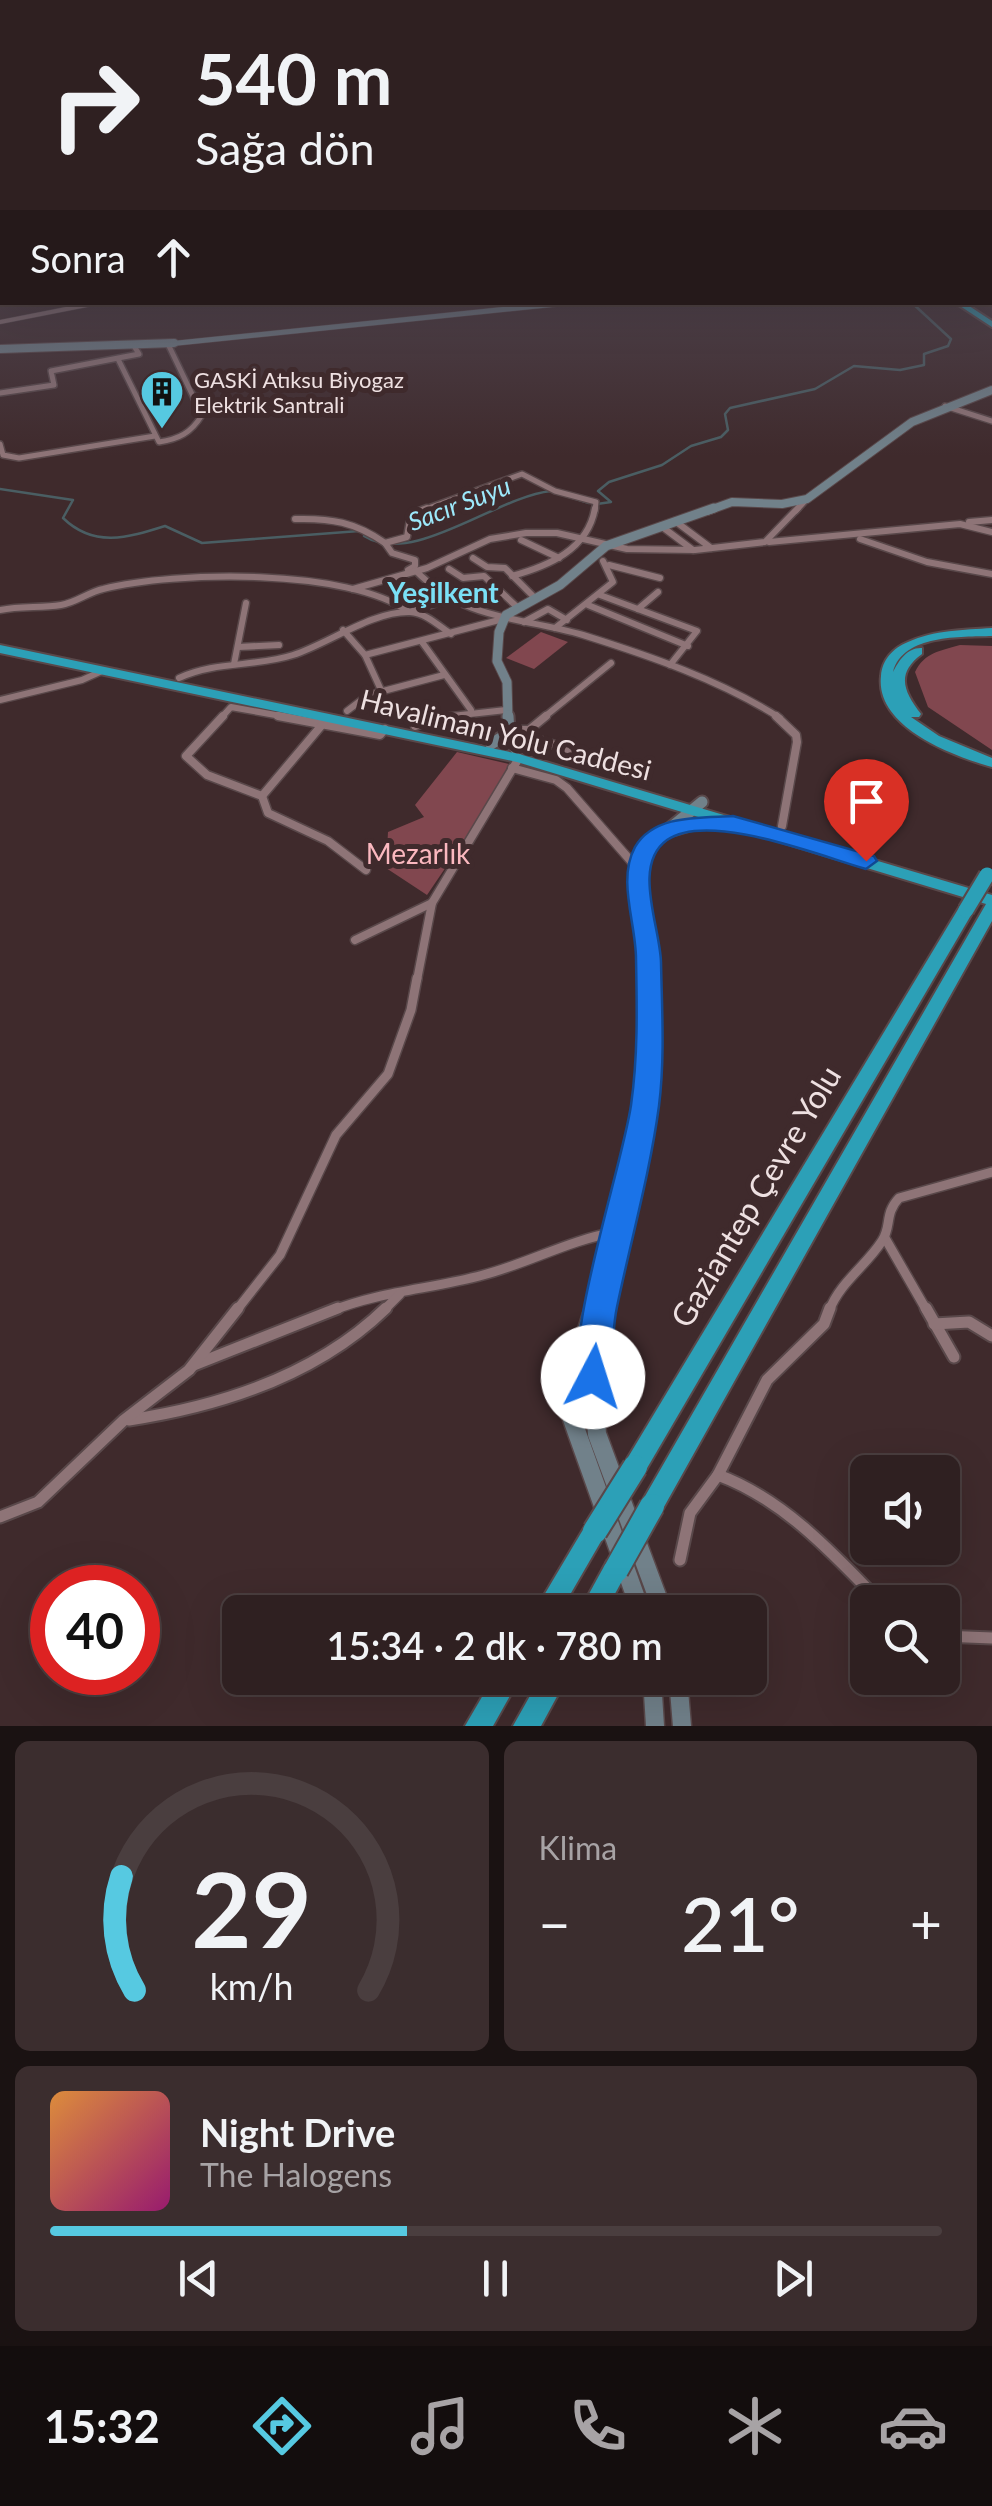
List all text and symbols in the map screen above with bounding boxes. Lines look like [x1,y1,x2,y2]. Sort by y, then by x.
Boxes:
text: 540 m [195,36,392,120]
icon: right [30,40,160,170]
text: Sağa dön [195,121,375,175]
icon: ahead [146,230,201,285]
text: Sonra [30,235,126,281]
place label: GASKİ Atıksu Biyogaz Elektrik Santrali [194,366,404,418]
building icon: GASKİ Atıksu Biyogaz Elektrik Santrali [139,369,185,430]
water label: Sacır Suyu [403,470,515,536]
district label: Yeşilkent [386,575,499,609]
street label: Havalimanı Yolu Caddesi [357,681,655,787]
pin [824,759,909,862]
icon: arrive [839,774,894,829]
park label: Mezarlık [366,836,471,870]
street label: Gaziantep Çevre Yolu [661,1058,849,1334]
position arrow [541,1325,645,1429]
map controls [850,1455,960,1695]
button: sound [850,1455,960,1565]
speed limit sign: 40 [30,1565,160,1695]
button: search [850,1585,960,1695]
text: 15:34 · 2 dk · 780 m [327,1622,662,1668]
text: Klima [539,1828,617,1867]
text: 29 [191,1845,312,1970]
text: 21° [681,1878,799,1968]
text: − [539,1890,570,1956]
text: + [910,1890,942,1956]
text: km/h [210,1965,294,2008]
text: Night Drive [200,2109,395,2155]
text: The Halogens [200,2155,392,2194]
icon: previous [171,2251,226,2306]
icon: pause [468,2251,523,2306]
icon: next [766,2251,821,2306]
icon: directions [247,2391,317,2461]
icon: music [405,2391,475,2461]
icon: phone [563,2391,633,2461]
icon: climate [720,2391,790,2461]
icon: car [878,2391,948,2461]
text: 15:32 [44,2399,160,2453]

